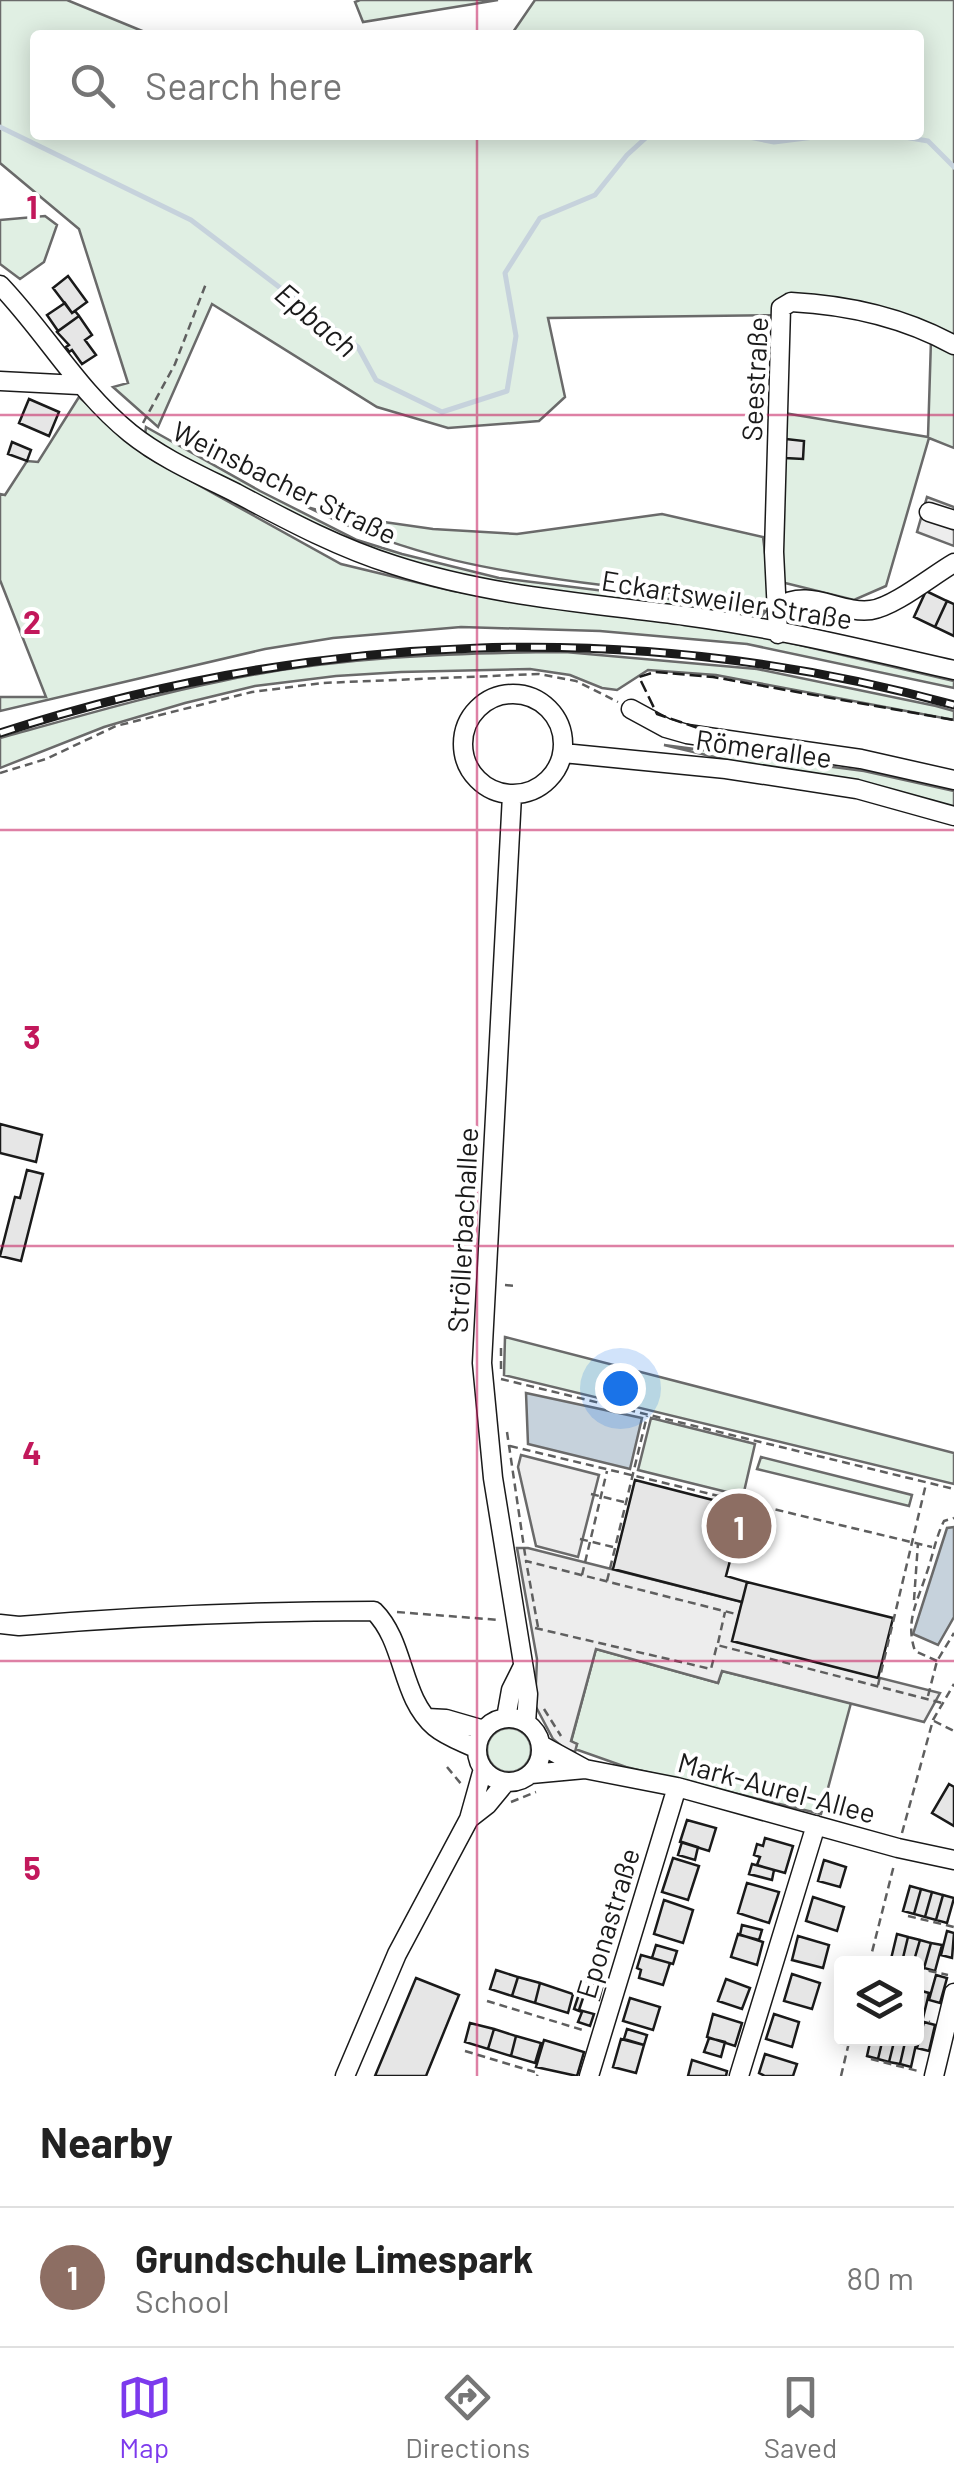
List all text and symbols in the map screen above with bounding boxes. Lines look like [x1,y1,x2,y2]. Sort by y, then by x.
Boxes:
search box [30,30,924,140]
icon: search [65,58,120,113]
text: Search here [145,62,343,108]
text: 1 [26,187,38,225]
water label: Epbach [269,274,365,364]
street label: Seestraße [734,316,774,442]
street label: Weinsbacher Straße [167,413,403,551]
street label: Eckartsweiler Straße [599,562,855,636]
text: 2 [23,602,41,640]
street label: Römerallee [694,722,834,774]
text: 3 [23,1017,41,1055]
street label: Ströllerbachallee [440,1126,484,1334]
your location [595,1363,646,1414]
text: 4 [22,1433,42,1471]
pin: 1 [706,1488,772,1564]
street label: Mark-Aurel-Allee [674,1744,880,1830]
street label: Eponastraße [568,1844,646,2002]
text: 5 [23,1848,41,1886]
map controls [834,1956,924,2046]
button: layers [834,1956,924,2046]
text: Nearby [40,2116,173,2166]
text: Grundschule Limespark [135,2235,533,2281]
text: 1 [67,2258,78,2296]
text: 80 m [846,2258,914,2296]
text: School [135,2281,230,2319]
tab: Map [117,2370,172,2464]
tab: Directions [405,2370,530,2464]
tab: Saved [764,2370,837,2464]

